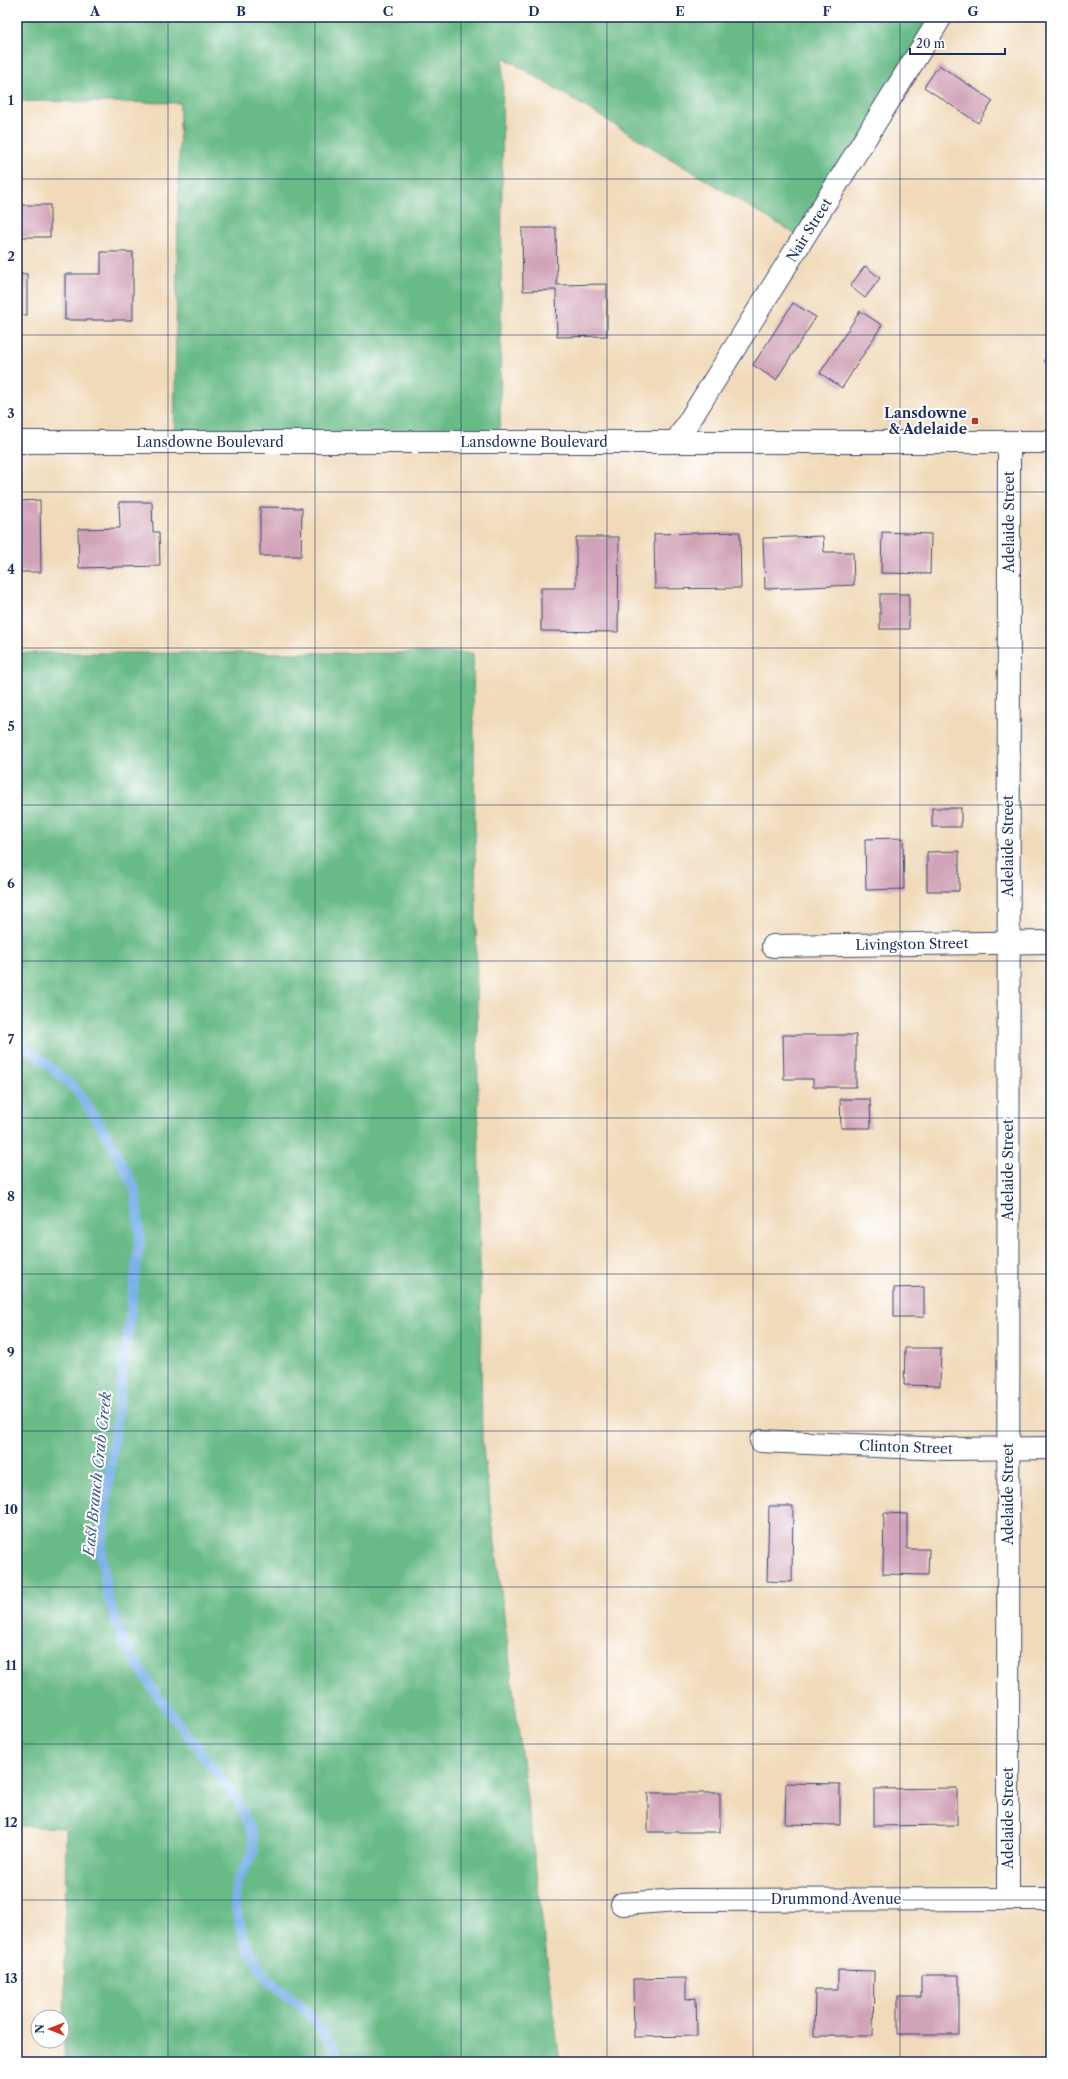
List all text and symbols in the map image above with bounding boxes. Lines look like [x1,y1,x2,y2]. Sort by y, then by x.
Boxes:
text: A [89,3,101,19]
text: B [236,3,246,19]
text: C [383,3,393,19]
text: D [528,3,540,19]
text: E [675,3,685,19]
text: F [823,3,832,19]
text: G [967,3,979,19]
scale bar [910,30,1005,56]
text: 20 m [916,36,945,51]
text: 1 [8,92,14,108]
street label: Nair Street [782,195,836,265]
text: 2 [7,248,15,264]
place label: Lansdowne & Adelaide [884,404,967,438]
text: 3 [7,405,15,421]
marker: Lansdowne & Adelaide [970,416,980,426]
street label: Lansdowne Boulevard [136,433,284,451]
street label: Lansdowne Boulevard [460,433,608,451]
street label: Adelaide Street [1000,471,1018,574]
text: 4 [7,561,15,577]
text: 5 [7,718,15,734]
street label: Adelaide Street [999,795,1017,898]
text: 6 [7,875,15,891]
street label: Livingston Street [855,934,969,954]
text: 7 [8,1031,15,1047]
street label: Adelaide Street [999,1119,1017,1222]
text: 8 [7,1188,15,1204]
text: 9 [7,1344,15,1360]
water label: East Branch Crab Creek [79,1391,115,1558]
street label: Clinton Street [859,1436,953,1458]
street label: Adelaide Street [999,1443,1017,1546]
text: 10 [4,1501,18,1517]
text: 11 [5,1657,17,1673]
street label: Adelaide Street [999,1767,1017,1870]
text: 12 [4,1814,18,1830]
street label: Drummond Avenue [771,1890,902,1908]
text: 13 [4,1970,18,1986]
north arrow [30,2009,70,2049]
text: N [33,2024,47,2034]

